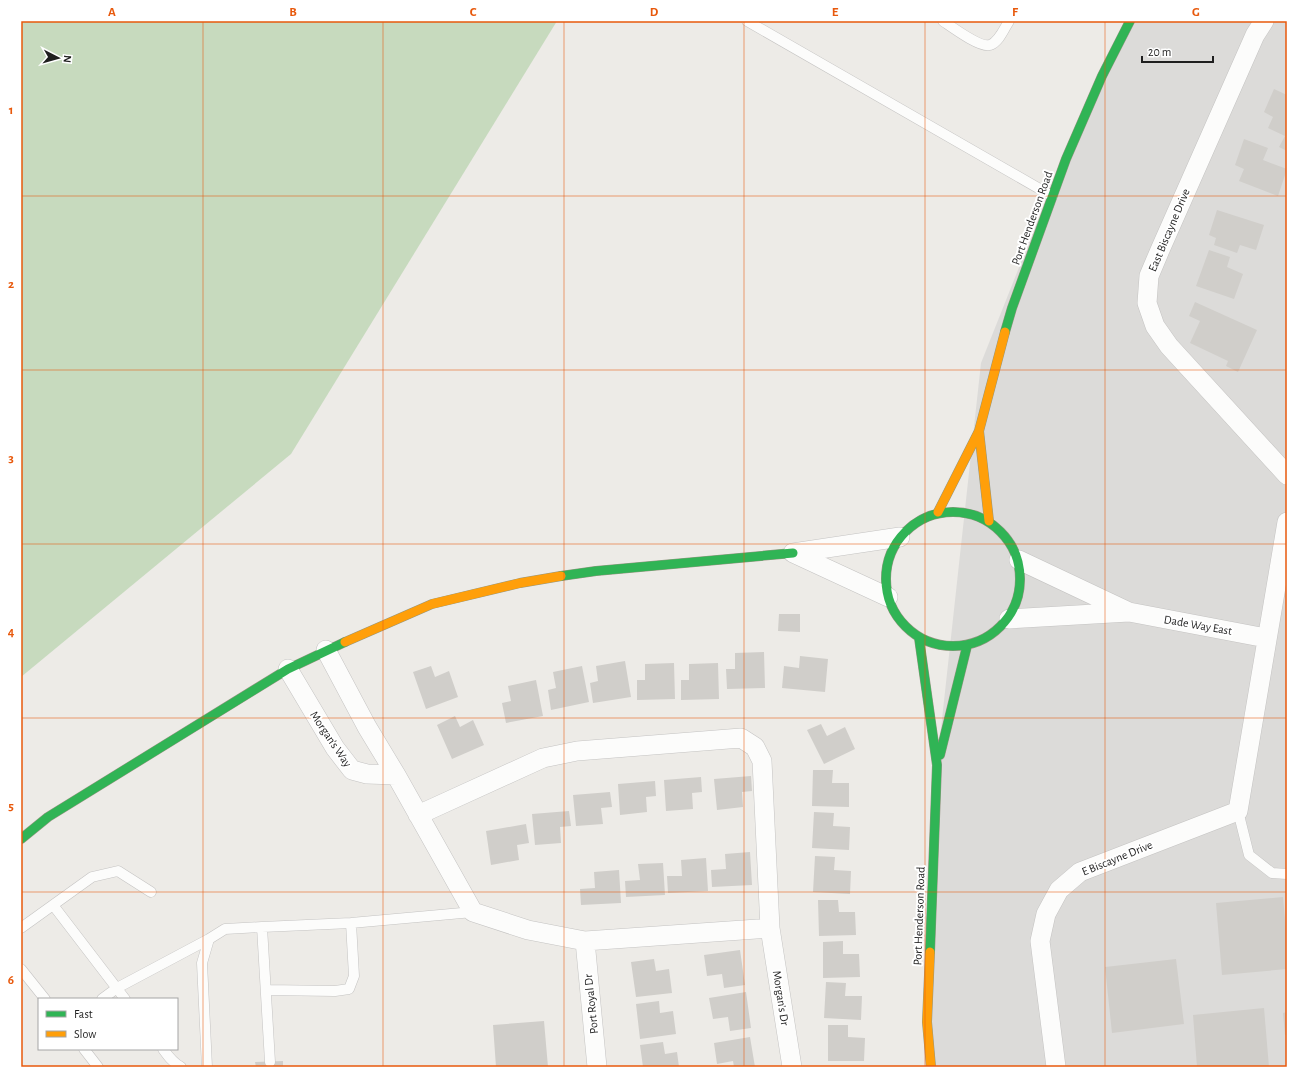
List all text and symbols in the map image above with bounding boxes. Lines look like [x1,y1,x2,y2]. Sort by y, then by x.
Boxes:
text: A [108,6,116,19]
text: B [289,6,297,19]
text: C [470,6,477,19]
text: D [650,6,659,19]
text: E [832,6,839,19]
text: F [1012,6,1019,19]
text: G [1192,6,1200,19]
north arrow [38,38,78,78]
scale bar [1142,38,1213,64]
text: 20 m [1148,46,1171,58]
text: N [62,55,73,63]
text: 1 [9,104,13,117]
street label: Port Henderson Road [1009,170,1055,266]
street label: East Biscayne Drive [1146,187,1193,274]
text: 2 [8,278,14,291]
text: 3 [8,452,14,465]
street label: Dade Way East [1163,613,1233,638]
text: 4 [8,626,15,639]
street label: Morgan's Way [307,709,354,770]
text: 5 [8,800,14,813]
street label: E Biscayne Drive [1080,838,1155,879]
street label: Port Henderson Road [911,866,927,966]
street label: Morgan's Dr [771,970,791,1026]
street label: Port Royal Dr [582,973,601,1035]
text: 6 [8,974,14,987]
legend [38,998,178,1050]
text: Fast [74,1008,93,1020]
text: Slow [74,1028,96,1040]

